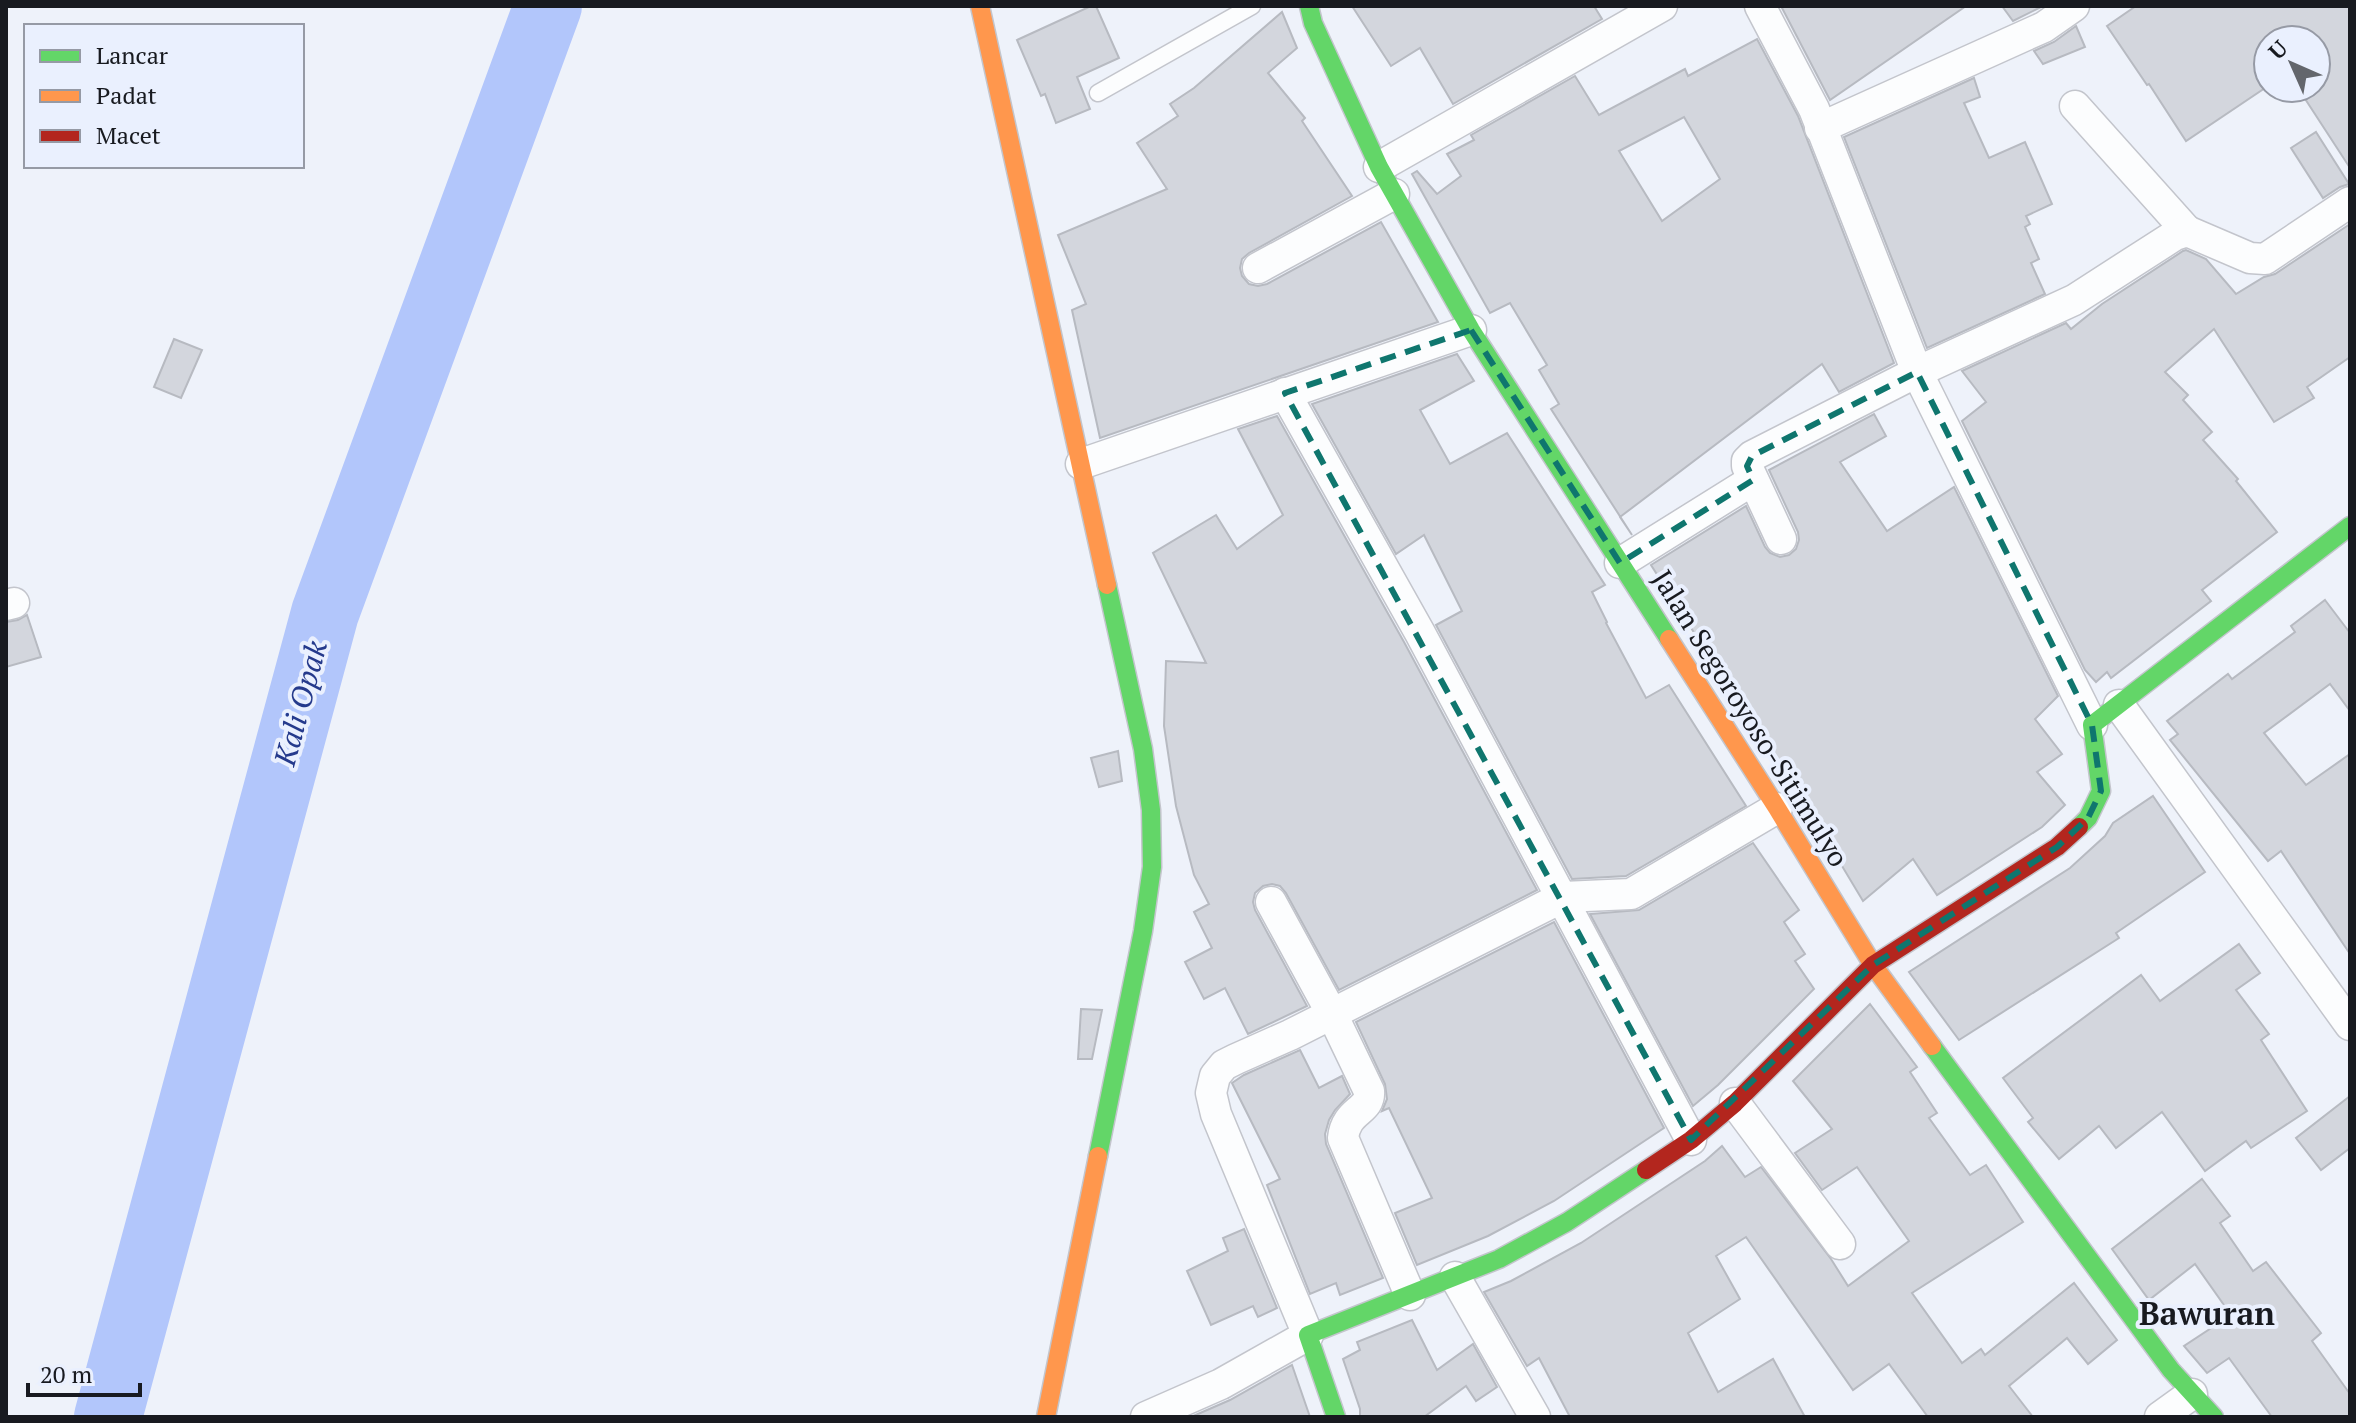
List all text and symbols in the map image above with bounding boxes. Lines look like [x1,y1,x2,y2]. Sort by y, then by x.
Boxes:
legend [24,24,304,168]
north arrow [2252,24,2332,104]
text: U [2262,34,2294,65]
text: Lancar [96,39,169,71]
text: Padat [96,79,157,111]
text: Macet [96,119,161,151]
street label: Jalan Segoroyoso-Sitimulyo [1644,563,1858,873]
water label: Kali Opak [264,636,336,771]
district label: Bawuran [2139,1292,2275,1334]
scale bar [28,1347,140,1397]
text: 20 m [40,1358,92,1390]

